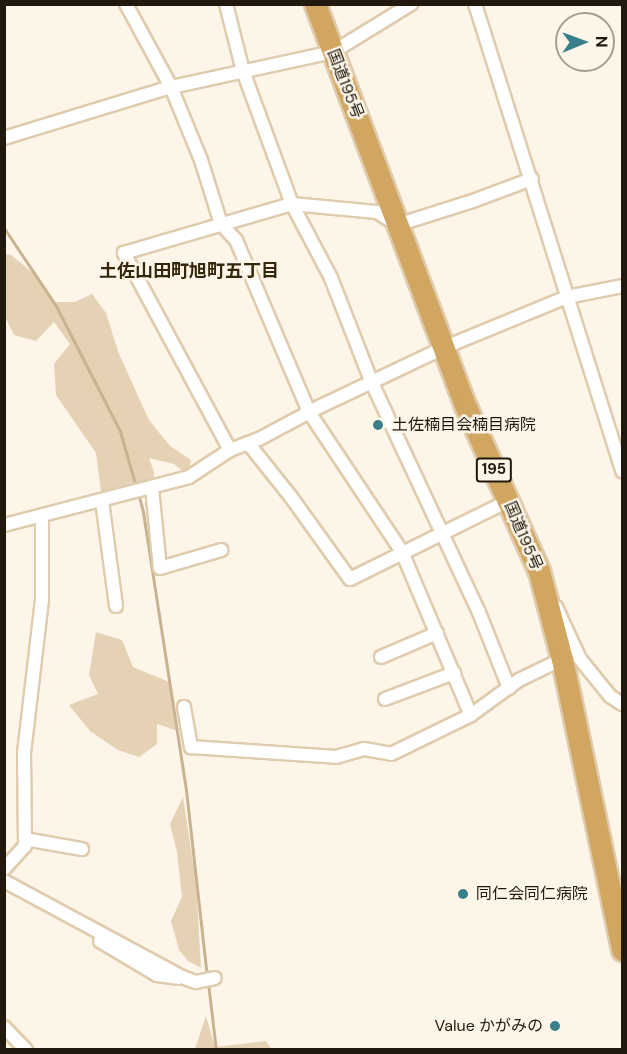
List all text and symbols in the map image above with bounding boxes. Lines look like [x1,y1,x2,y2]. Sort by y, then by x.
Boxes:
north arrow [555,12,615,72]
text: N [591,36,612,48]
street label: 国道195号 [323,47,367,121]
district label: 土佐山田町旭町五丁目 [99,260,279,282]
place label: 土佐楠目会楠目病院 [392,415,536,435]
marker: 土佐楠目会楠目病院 [369,416,387,434]
road number: 195 [474,458,514,482]
street label: 国道195号 [500,499,546,573]
place label: 同仁会同仁病院 [476,884,588,904]
marker: 同仁会同仁病院 [454,885,472,903]
place label: Value かがみの [434,1016,543,1036]
marker: Value かがみの [548,1019,562,1033]

